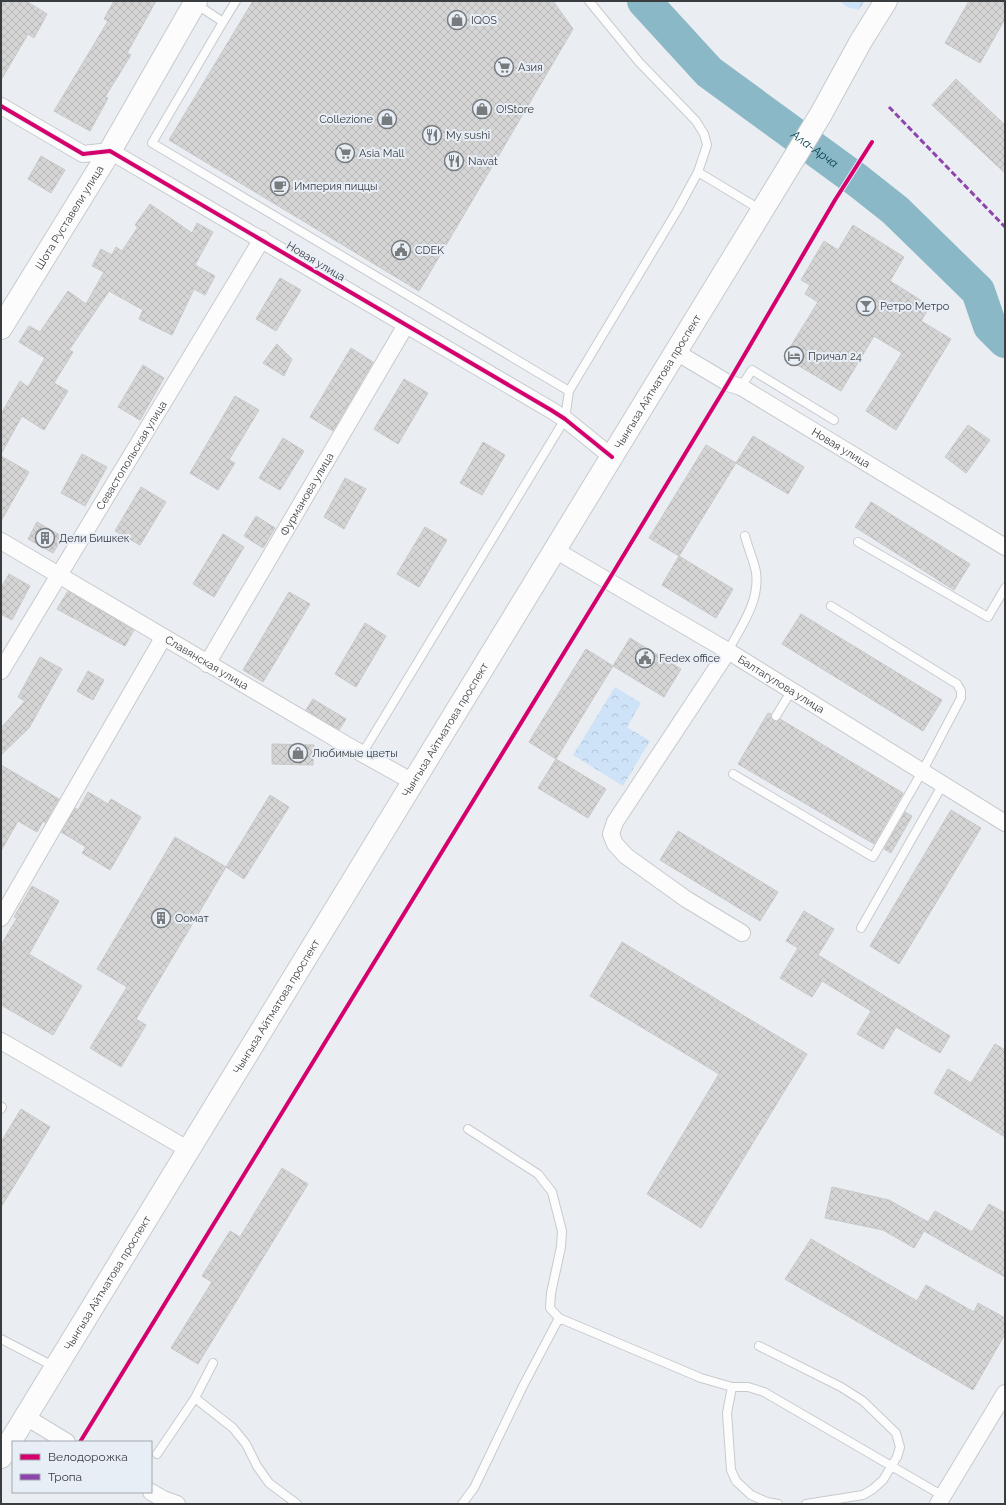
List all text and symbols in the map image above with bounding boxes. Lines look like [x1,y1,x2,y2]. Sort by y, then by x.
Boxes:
shop icon: IQOS [446,9,468,31]
place label: IQOS [471,14,497,27]
supermarket icon: Азия [493,56,515,78]
place label: Азия [518,61,543,74]
shop icon: O!Store [471,98,493,120]
place label: O!Store [496,103,534,116]
shop icon: Cоllezione [376,108,398,130]
place label: Cоllezione [319,113,374,126]
restaurant icon: My sushi [421,124,443,146]
water label: Ала-Арча [788,127,841,171]
place label: My sushi [446,129,490,142]
supermarket icon: Asia Mall [334,142,356,164]
place label: Asia Mall [359,147,404,160]
restaurant icon: Navat [443,150,465,172]
place label: Navat [468,155,498,168]
street label: Шота Руставели улица [33,163,107,272]
cafe icon: Империя пиццы [269,175,291,197]
place label: Империя пиццы [294,180,378,193]
street label: Новая улица [284,239,347,284]
public building icon: CDEK [390,239,412,261]
place label: CDEK [415,244,445,257]
bar icon: Ретро Метро [855,295,877,317]
place label: Ретро Метро [880,300,950,313]
street label: Чынгыза Айтматова проспект [612,312,704,451]
hotel icon: Причал 24 [783,345,805,367]
place label: Причал 24 [808,350,862,363]
street label: Севастопольская улица [94,399,170,513]
street label: Новая улица [809,425,872,471]
street label: Фурманова улица [278,451,337,538]
building icon: Дели Бишкек [34,527,56,549]
place label: Дели Бишкек [59,532,130,545]
street label: Славянская улица [162,633,251,693]
public building icon: Fedex office [634,647,656,669]
place label: Fedex office [659,652,721,665]
street label: Балтагулова улица [735,653,827,716]
street label: Чынгыза Айтматова проспект [399,660,492,800]
shop icon: Любимые цветы [287,742,309,764]
place label: Любимые цветы [312,747,398,760]
building icon: Оомат [150,907,172,929]
place label: Оомат [175,912,209,925]
street label: Чынгыза Айтматова проспект [231,936,323,1076]
street label: Чынгыза Айтматова проспект [62,1213,154,1353]
legend [12,1441,152,1493]
text: Велодорожка [48,1450,128,1464]
text: Тропа [48,1470,82,1484]

